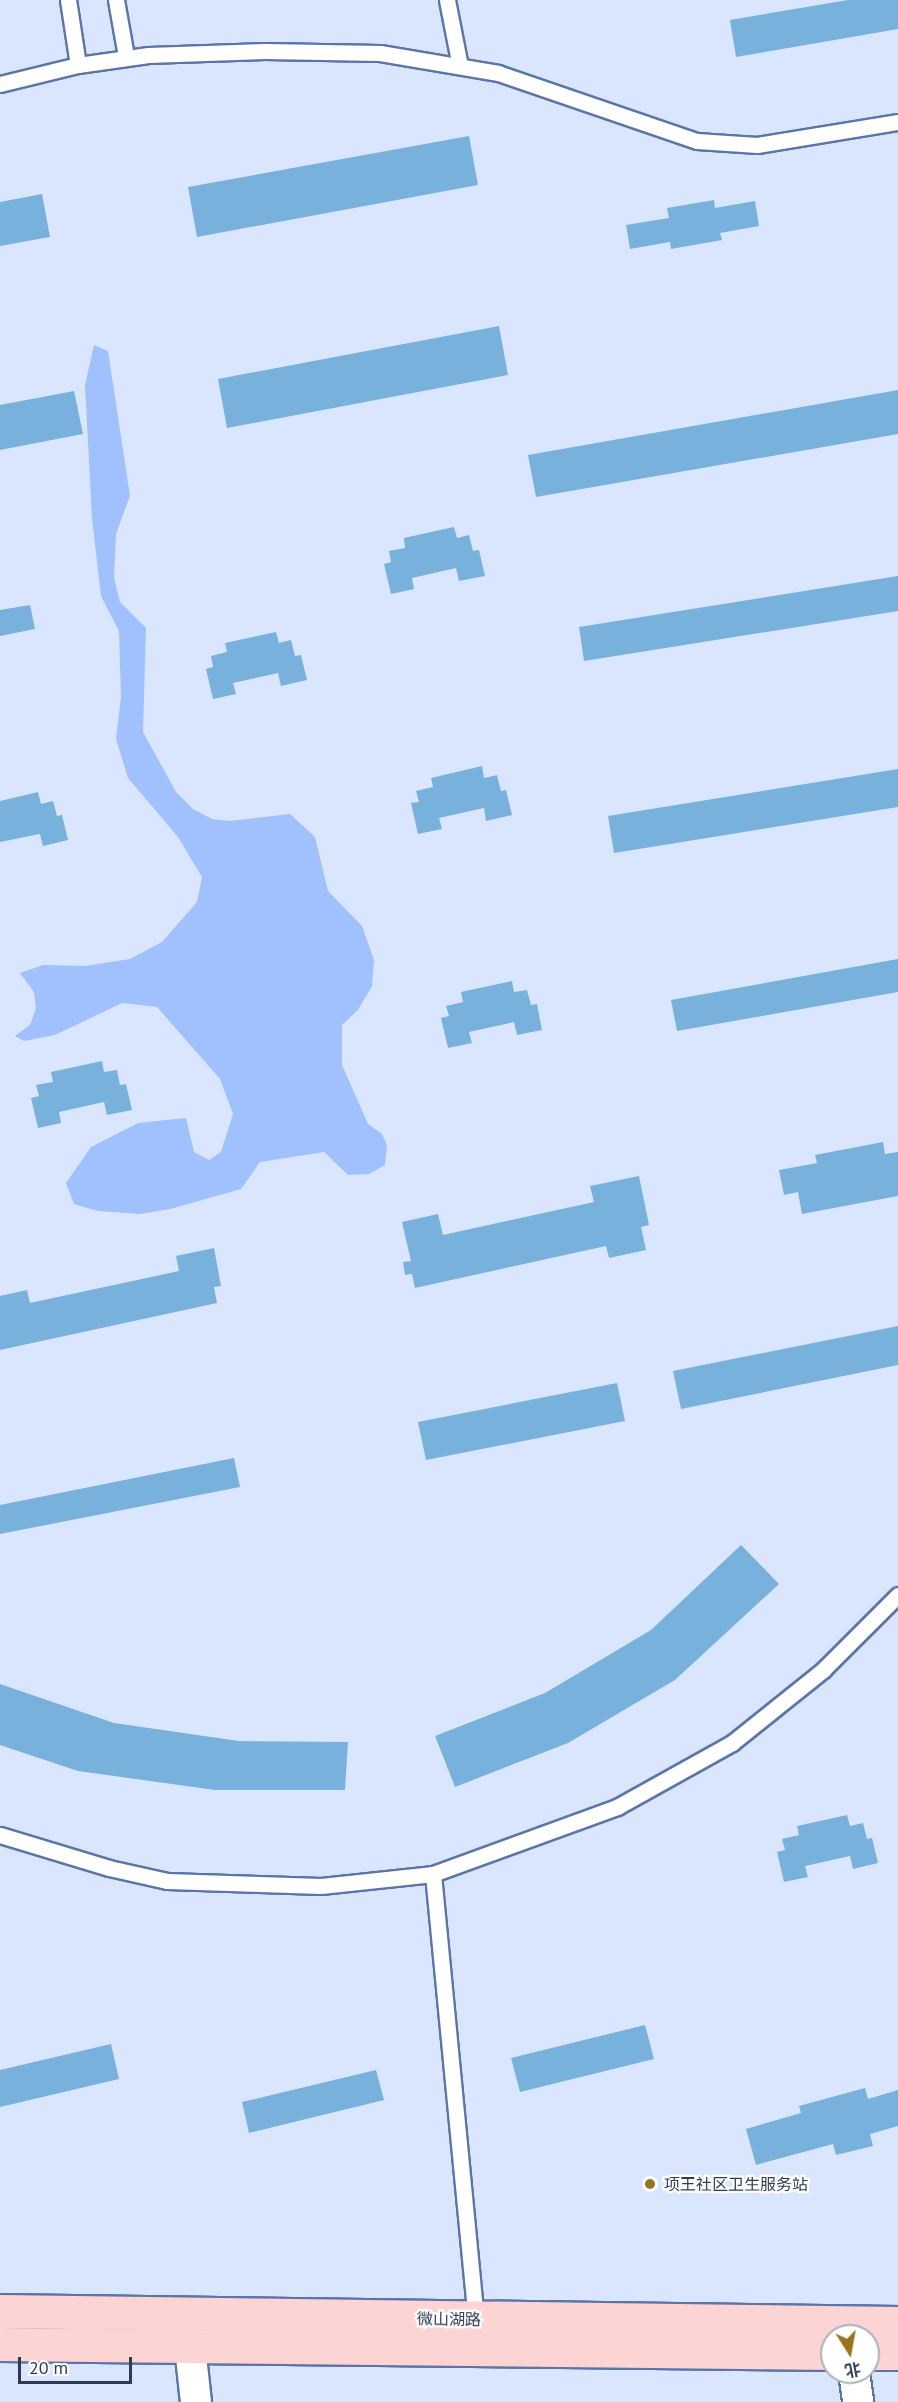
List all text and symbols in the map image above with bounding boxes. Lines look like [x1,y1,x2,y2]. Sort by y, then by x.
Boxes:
place label: 项王社区卫生服务站 [664,2174,808,2194]
marker: 项王社区卫生服务站 [641,2175,659,2193]
street label: 微山湖路 [417,2309,481,2329]
north arrow [820,2324,880,2384]
scale bar [21,2345,135,2383]
text: 20 m [29,2356,68,2379]
text: 北 [843,2358,863,2381]

